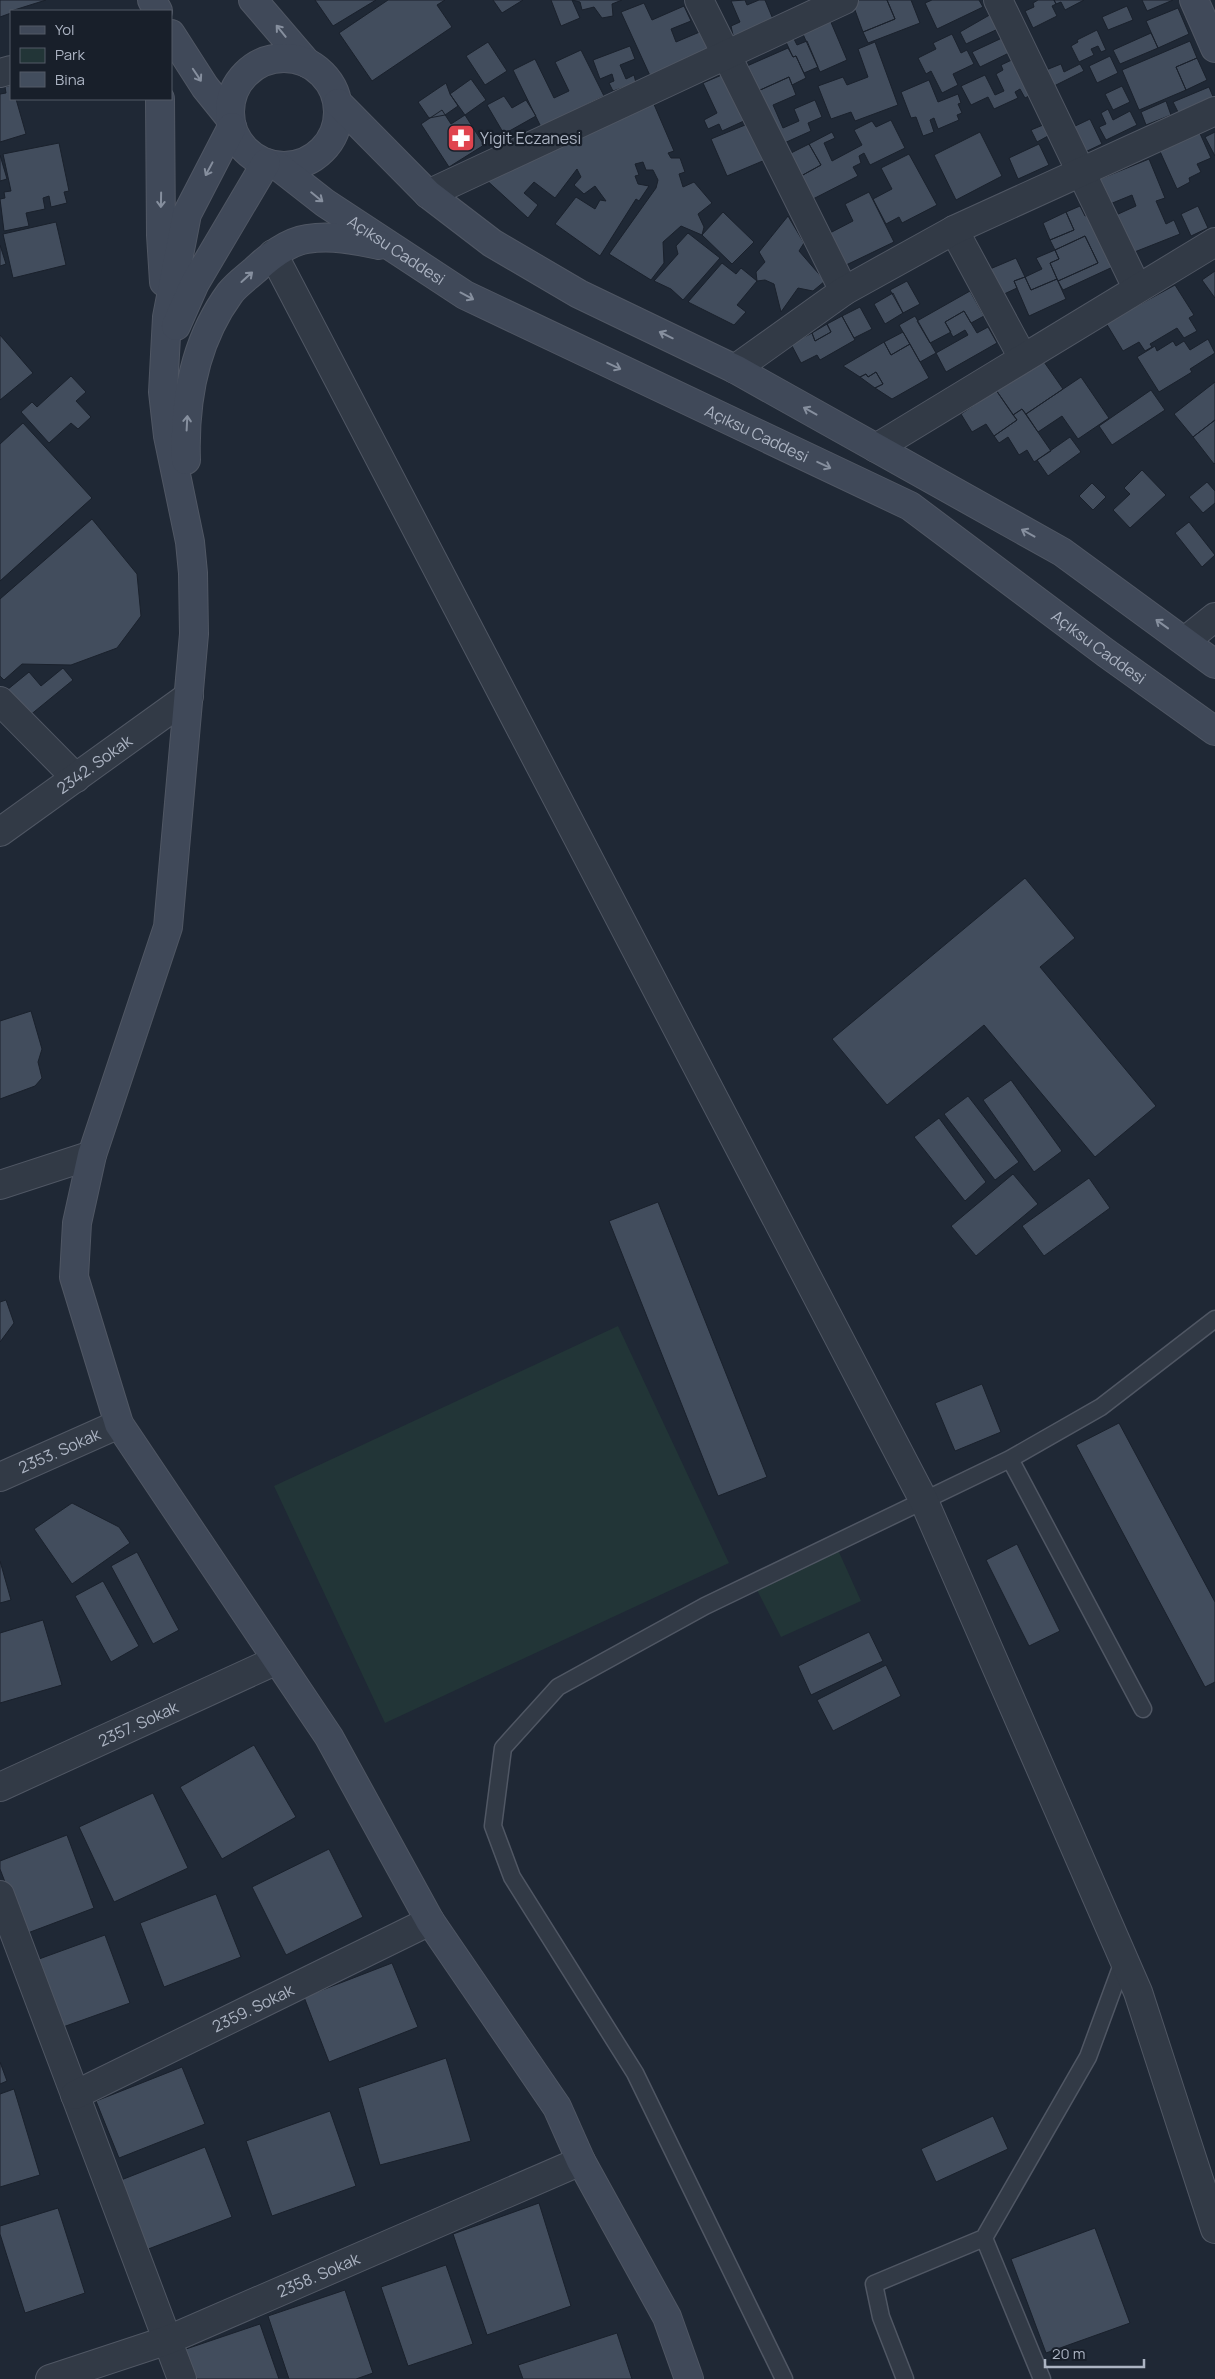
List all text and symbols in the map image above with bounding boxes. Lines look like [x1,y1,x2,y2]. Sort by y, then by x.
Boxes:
legend [10,10,172,100]
text: Yol [55,19,75,40]
one-way arrow [275,25,286,38]
text: Park [55,44,85,65]
one-way arrow [192,68,202,82]
text: Bina [55,69,85,90]
pharmacy icon: Yigit Eczanesi [446,123,476,153]
place label: Yigit Eczanesi [480,127,581,149]
one-way arrow [204,162,214,177]
one-way arrow [157,192,166,208]
one-way arrow [310,192,323,203]
street label: Açıksu Caddesi [344,210,449,290]
one-way arrow [241,271,254,283]
one-way arrow [460,291,475,301]
one-way arrow [658,330,673,340]
one-way arrow [606,361,621,371]
street label: Açıksu Caddesi [701,399,812,467]
one-way arrow [803,405,817,415]
one-way arrow [182,415,191,431]
one-way arrow [816,461,831,470]
one-way arrow [1020,528,1035,538]
street label: Açıksu Caddesi [1047,605,1150,689]
one-way arrow [1156,619,1169,630]
street label: 2342. Sokak [52,729,137,799]
street label: 2353. Sokak [15,1422,105,1478]
street label: 2357. Sokak [95,1695,183,1751]
street label: 2359. Sokak [208,1978,298,2037]
street label: 2358. Sokak [274,2247,364,2302]
scale bar [1045,2336,1144,2368]
text: 20 m [1052,2343,1085,2364]

